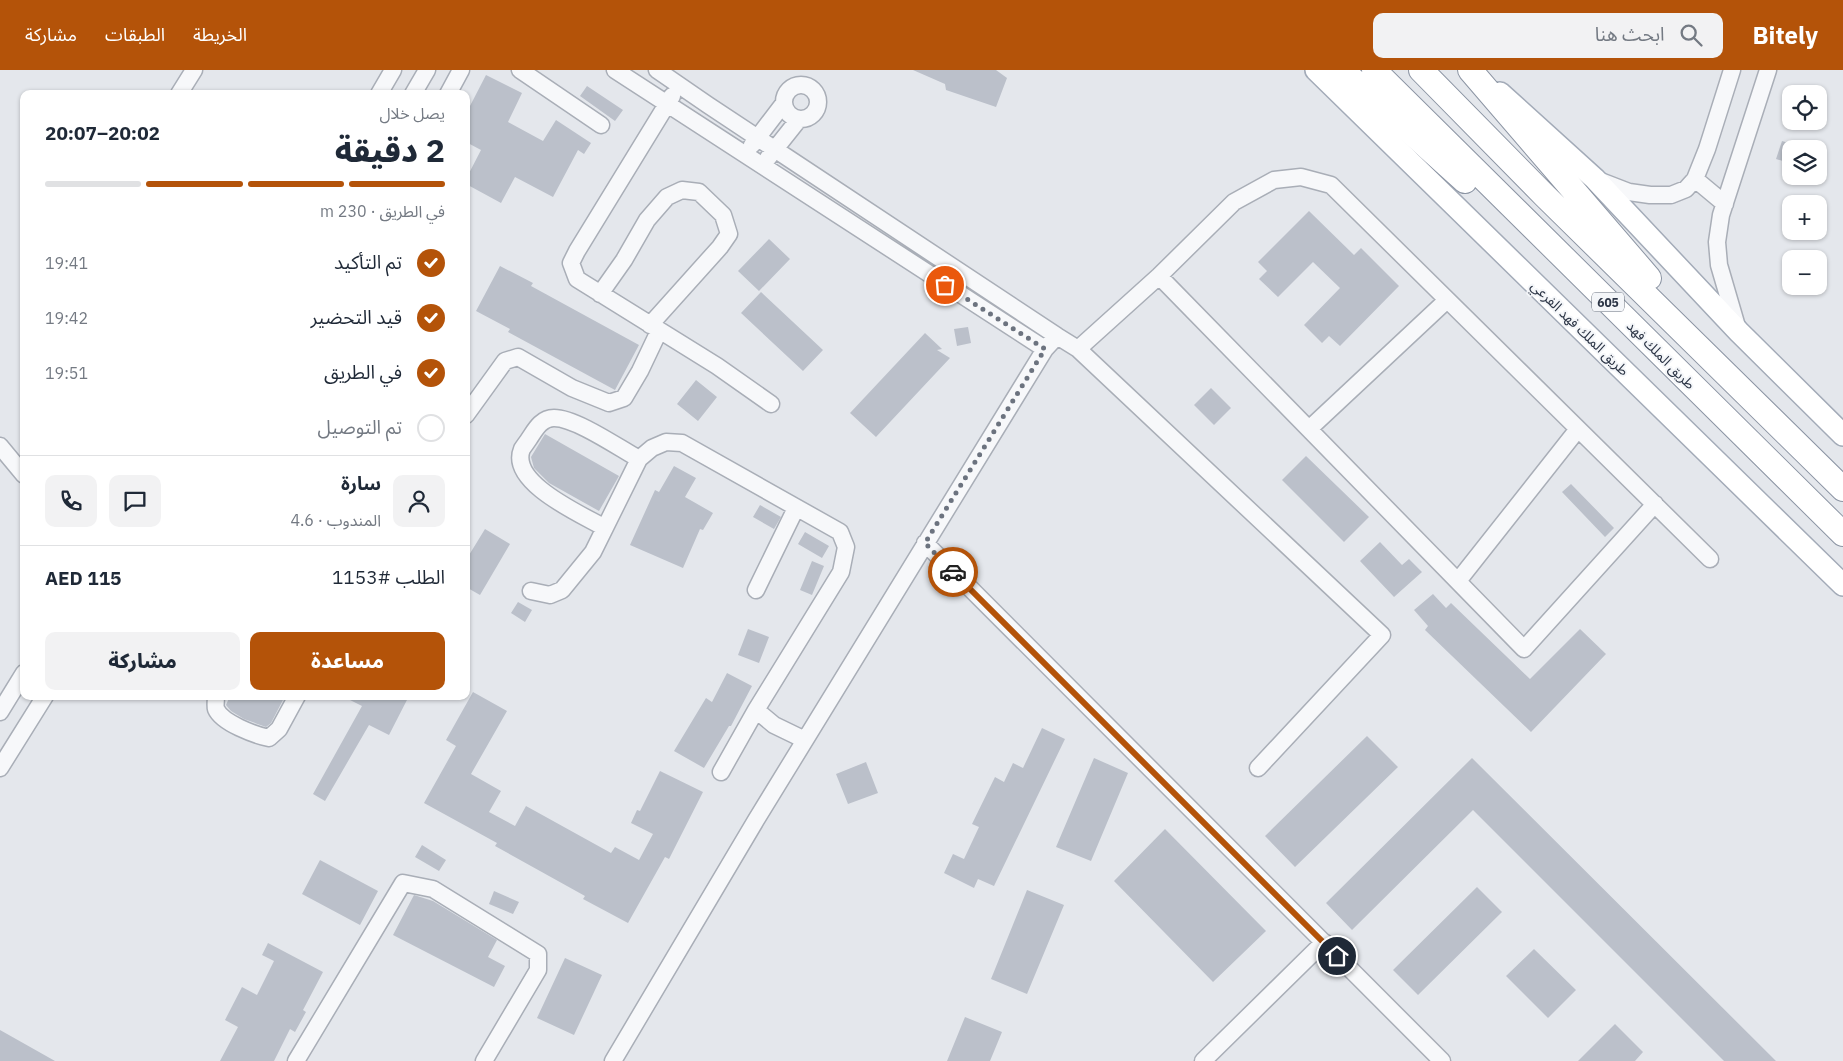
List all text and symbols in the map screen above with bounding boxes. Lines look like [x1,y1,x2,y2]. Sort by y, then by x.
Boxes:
search box [1373,13,1723,58]
text: Bitely [1753,19,1818,51]
icon: search [1677,21,1705,49]
text: ابحث هنا [1595,22,1665,46]
text: مشاركة [25,23,77,46]
text: الطبقات [105,23,165,46]
text: الخريطة [193,23,247,46]
map controls [1782,85,1827,295]
button: locate [1782,85,1827,130]
text: يصل خلال [379,103,445,123]
text: 20:02–20:07 [45,121,160,145]
text: 2 دقيقة [335,129,445,171]
button: layers [1782,140,1827,185]
button: + [1782,195,1827,240]
text: في الطريق · 230 m [320,201,445,221]
icon: check [417,249,445,277]
text: تم التأكيد [334,250,402,274]
button: − [1782,250,1827,295]
text: 19:41 [45,253,88,273]
pin [924,264,966,306]
icon: bag [931,271,959,299]
street label: طريق الملك فهد الفرعي [1526,277,1633,381]
road number: 605 [1592,292,1624,312]
icon: check [417,304,445,332]
text: قيد التحضير [311,305,402,329]
text: 19:42 [45,308,88,328]
street label: طريق الملك فهد [1622,317,1699,394]
icon: check [417,359,445,387]
text: في الطريق [324,360,402,384]
text: 19:51 [45,363,88,383]
text: تم التوصيل [318,415,402,439]
text: سارة [341,471,381,495]
button: phone [45,475,97,527]
button: chat [109,475,161,527]
button: person [393,475,445,527]
text: المندوب · 4.6 [290,510,381,530]
courier [928,547,978,597]
icon: car [939,558,967,586]
text: الطلب #1153 [332,565,445,589]
text: AED 115 [45,566,121,590]
button: مشاركة [45,632,240,690]
button: مساعدة [250,632,445,690]
pin [1316,935,1358,977]
icon: home [1323,942,1351,970]

